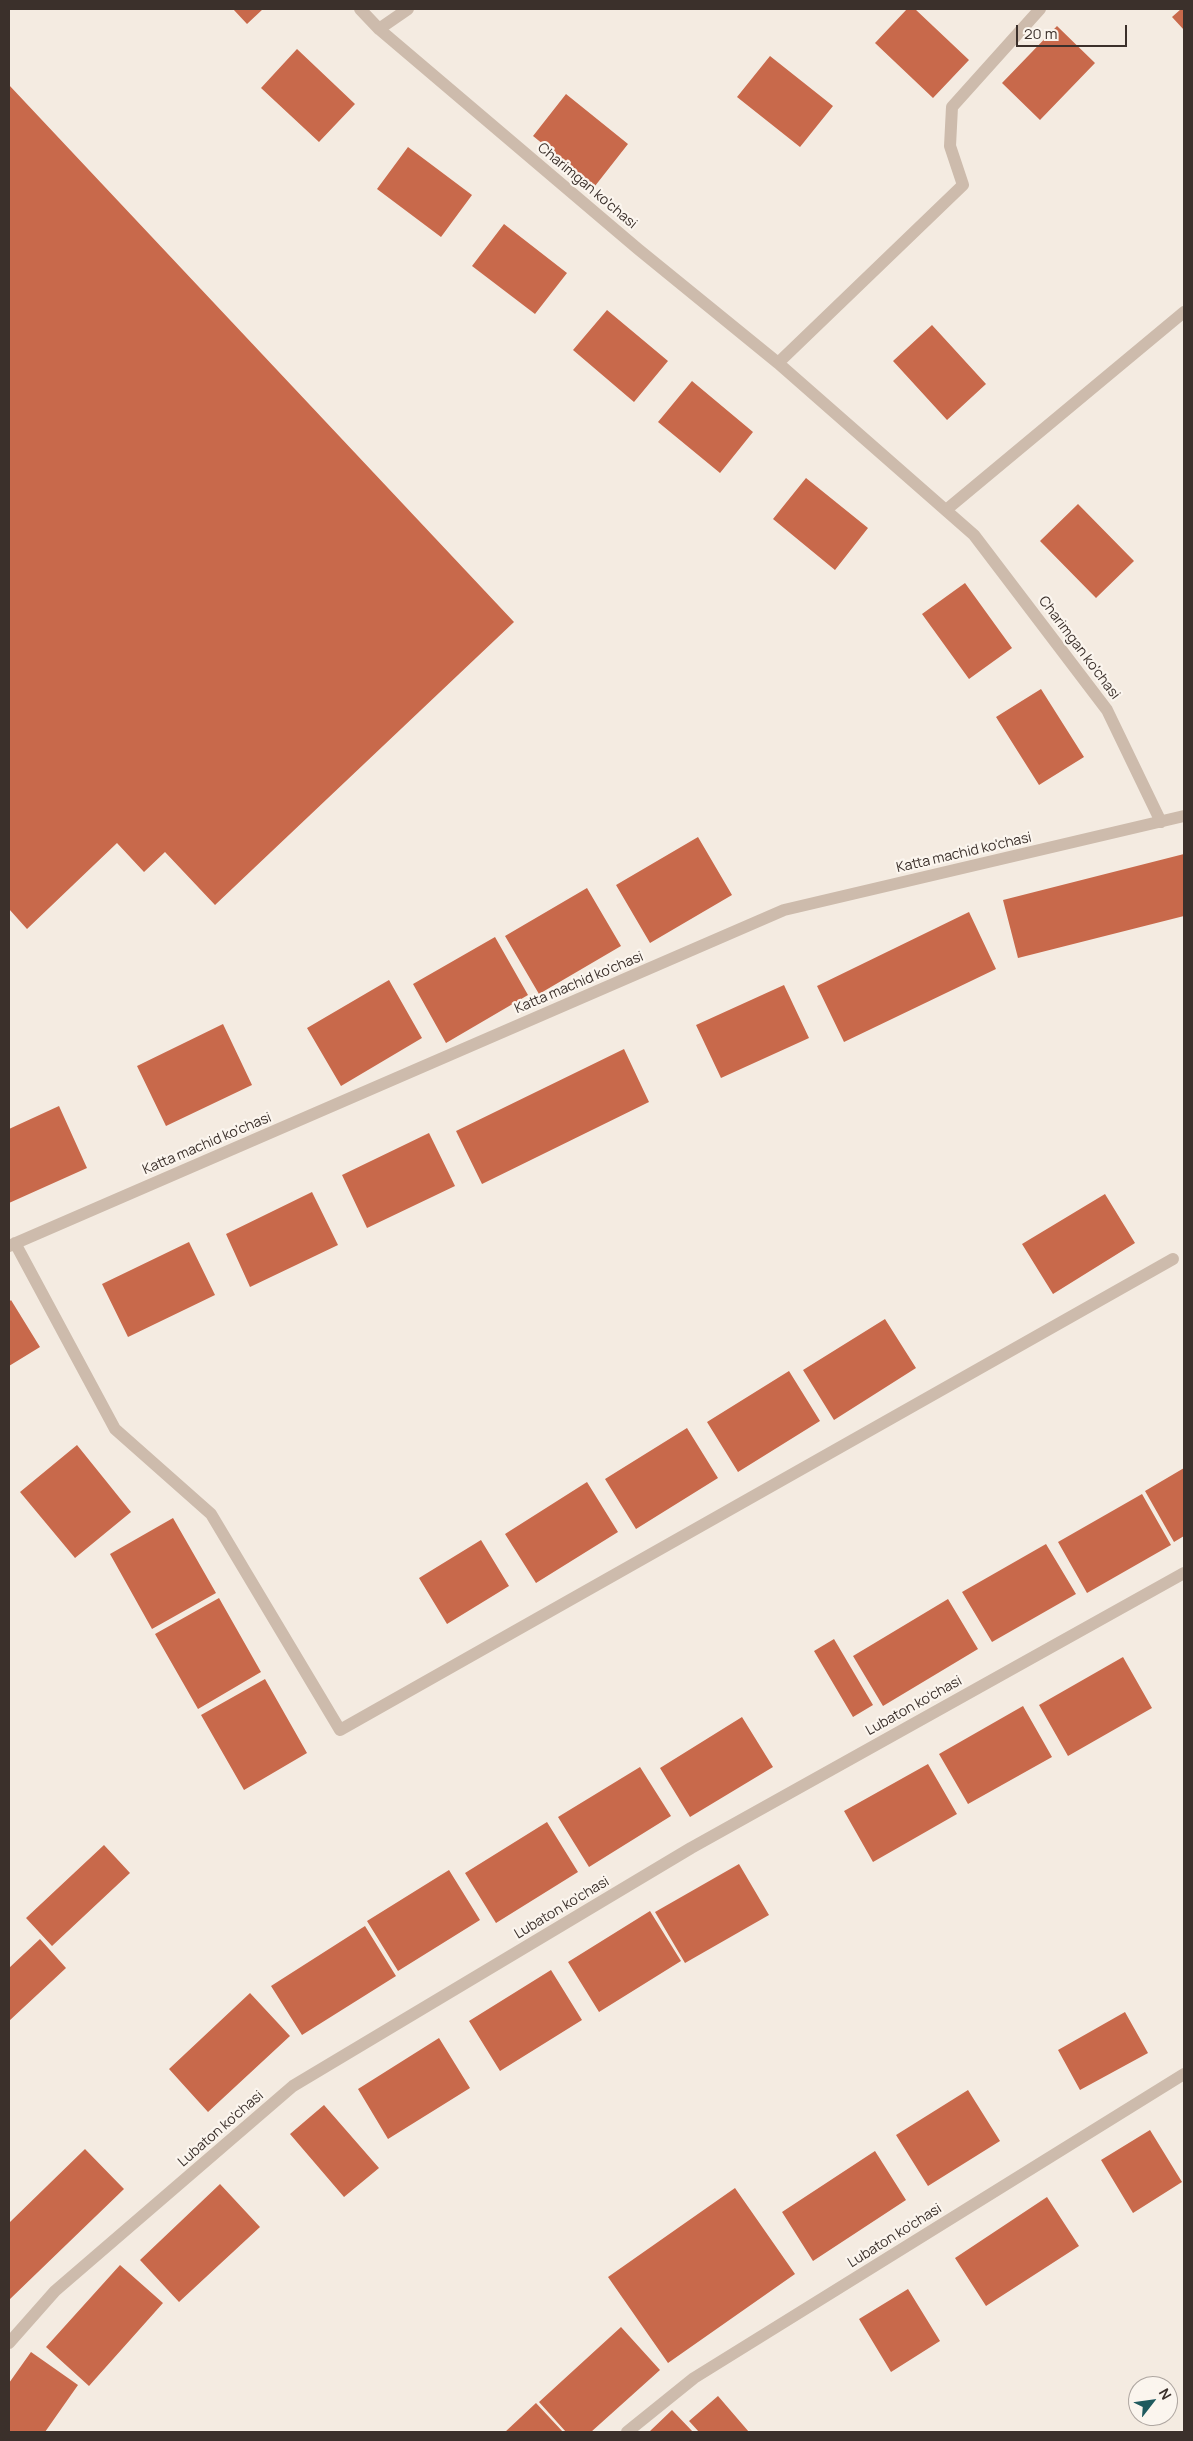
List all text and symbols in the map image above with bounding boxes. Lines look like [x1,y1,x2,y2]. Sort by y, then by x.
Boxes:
scale bar [1018,15,1129,47]
text: 20 m [1024,23,1057,44]
street label: Charimgan ko'chasi [534,140,640,232]
street label: Charimgan ko'chasi [1035,593,1123,703]
street label: Katta machid ko'chasi [895,829,1033,877]
street label: Katta machid ko'chasi [512,948,646,1018]
street label: Katta machid ko'chasi [140,1109,274,1179]
street label: Lubaton ko'chasi [863,1673,965,1739]
street label: Lubaton ko'chasi [512,1873,612,1943]
street label: Lubaton ko'chasi [175,2087,267,2171]
street label: Lubaton ko'chasi [845,2200,945,2272]
north arrow [1128,2376,1178,2426]
text: N [1155,2385,1176,2403]

